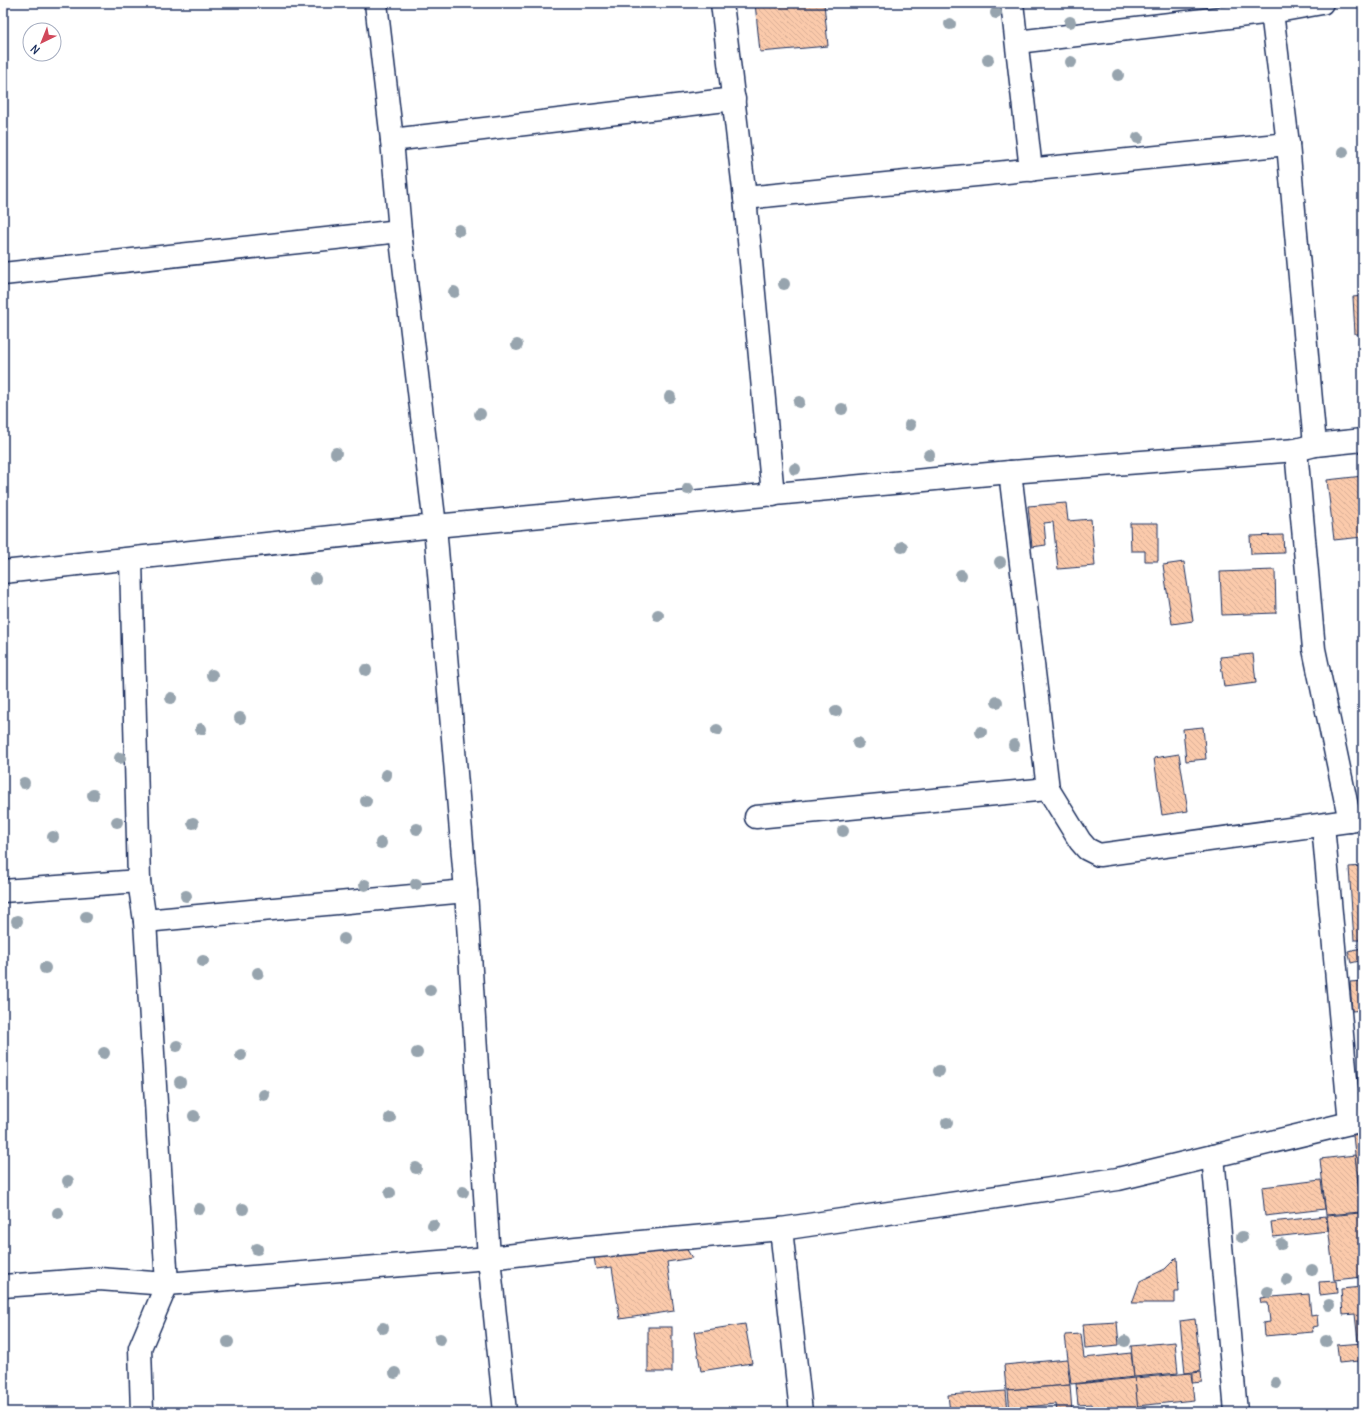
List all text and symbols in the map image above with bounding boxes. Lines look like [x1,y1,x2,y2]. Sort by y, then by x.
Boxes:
north arrow [22,22,62,62]
text: N [28,42,43,57]

